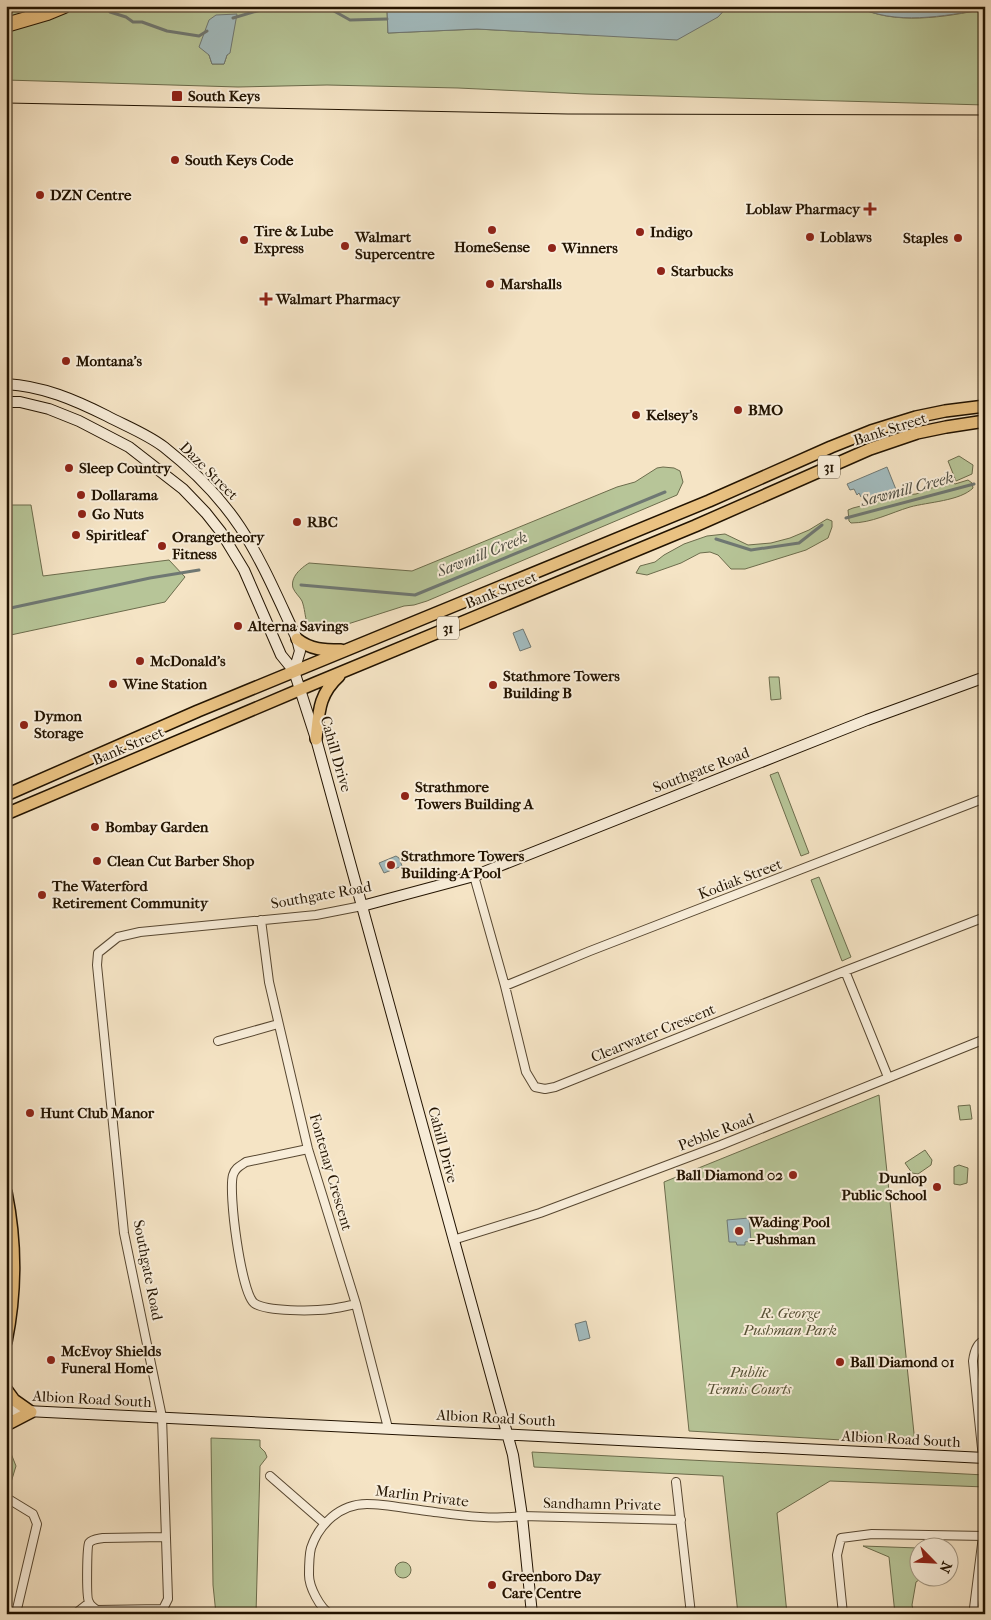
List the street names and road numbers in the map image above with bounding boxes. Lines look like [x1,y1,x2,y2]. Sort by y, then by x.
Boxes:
street label: Bank Street [851,409,929,449]
street label: Daze Street [176,438,242,504]
road number: 31 [818,456,840,478]
street label: Bank Street [462,567,540,613]
road number: 31 [437,616,459,640]
street label: Cahill Drive [317,714,356,795]
street label: Bank Street [90,723,167,769]
street label: Southgate Road [650,743,753,797]
street label: Kodiak Street [696,855,785,903]
street label: Southgate Road [269,877,373,913]
street label: Clearwater Crescent [588,1000,718,1066]
street label: Cahill Drive [424,1105,462,1186]
street label: Pebble Road [676,1109,757,1155]
street label: Fontenay Crescent [306,1111,356,1233]
street label: Southgate Road [129,1218,167,1322]
street label: Albion Road South [31,1387,153,1411]
street label: Albion Road South [435,1406,557,1430]
street label: Albion Road South [840,1427,962,1451]
street label: Marlin Private [374,1481,470,1511]
street label: Sandhamn Private [543,1494,662,1514]

